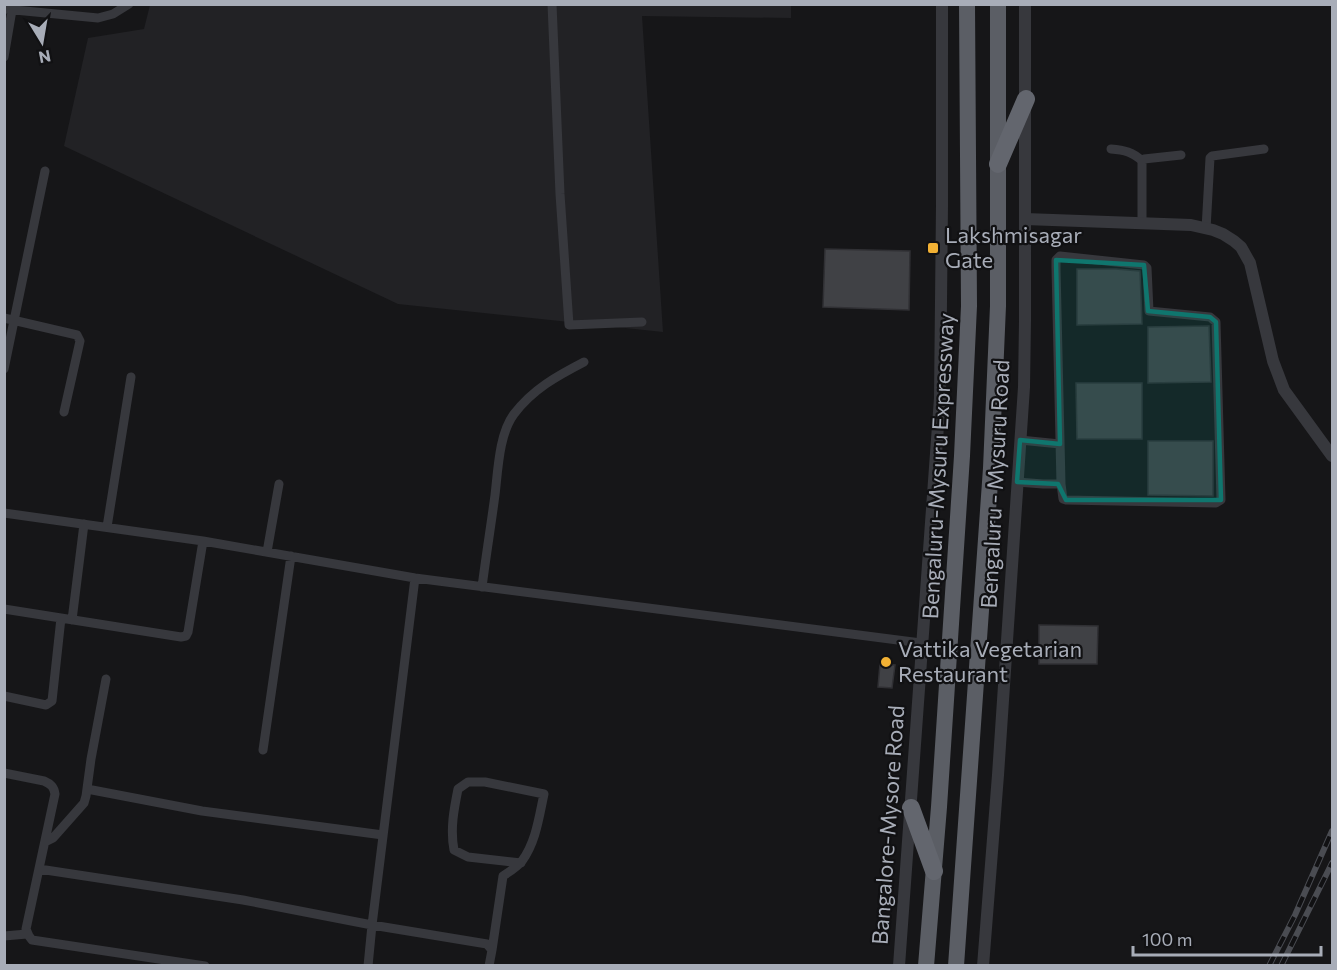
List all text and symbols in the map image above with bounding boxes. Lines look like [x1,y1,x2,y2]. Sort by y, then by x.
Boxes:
north arrow [12,12,72,72]
text: N [37,47,53,68]
place label: Lakshmisagar Gate [945,221,1082,273]
marker: Lakshmisagar Gate [926,241,940,255]
street label: Bengaluru-Mysuru Expressway [916,312,959,620]
street label: Bengaluru - Mysuru Road [975,359,1014,609]
place label: Vattika Vegetarian Restaurant [898,635,1082,687]
marker: Vattika Vegetarian Restaurant [879,655,893,669]
street label: Bangalore-Mysore Road [866,704,909,946]
scale bar [1133,919,1320,957]
text: 100 m [1142,928,1192,950]

